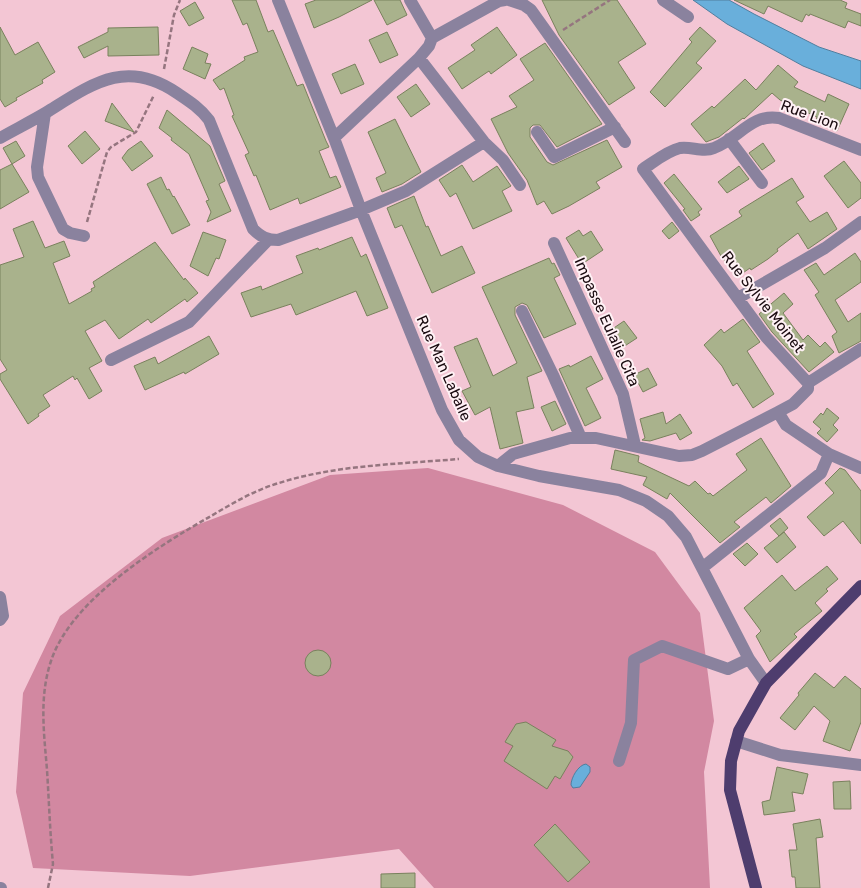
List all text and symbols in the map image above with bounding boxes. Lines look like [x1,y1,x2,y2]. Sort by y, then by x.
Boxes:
street label: Rue Lion [778,96,842,134]
street label: Rue Sylvie Moinet [718,248,808,356]
street label: Impasse Eulalie Cita [570,255,644,389]
street label: Rue Man Laballe [413,312,475,424]

